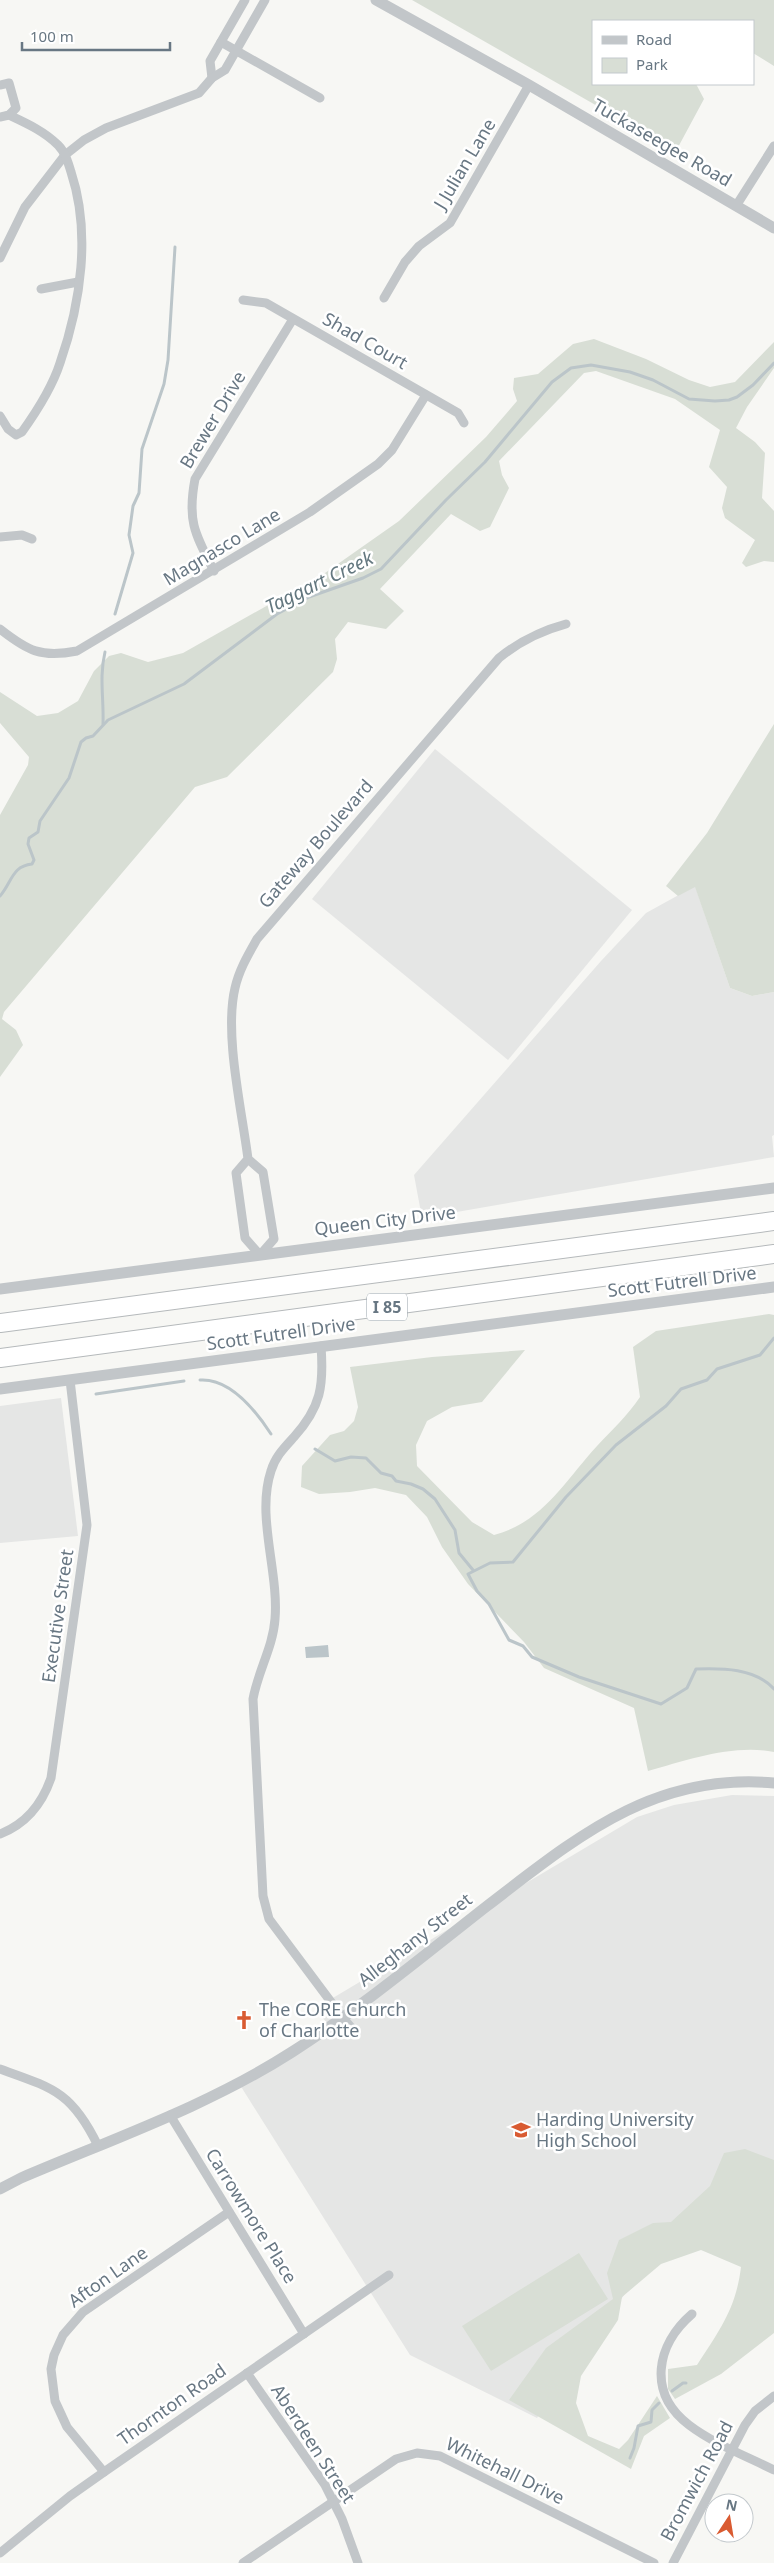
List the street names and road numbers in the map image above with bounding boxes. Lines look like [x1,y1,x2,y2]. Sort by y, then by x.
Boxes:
street label: Tuckaseegee Road [589,93,736,192]
street label: J Julian Lane [427,114,501,215]
street label: Shad Court [319,306,413,374]
street label: Brewer Drive [174,366,251,473]
street label: Magnasco Lane [159,502,284,591]
street label: Gateway Boulevard [253,774,378,913]
street label: Queen City Drive [313,1199,457,1241]
street label: Scott Futrell Drive [606,1260,758,1302]
road number: I 85 [367,1294,407,1320]
street label: Scott Futrell Drive [205,1311,357,1355]
street label: Executive Street [36,1547,78,1684]
street label: Alleghany Street [352,1887,477,1991]
street label: Carrowmore Place [201,2144,303,2287]
street label: Afton Lane [63,2240,152,2312]
street label: Thornton Road [113,2358,230,2450]
street label: Aberdeen Street [266,2379,362,2508]
street label: Bromwich Road [654,2416,738,2545]
street label: Whitehall Drive [442,2431,569,2509]

